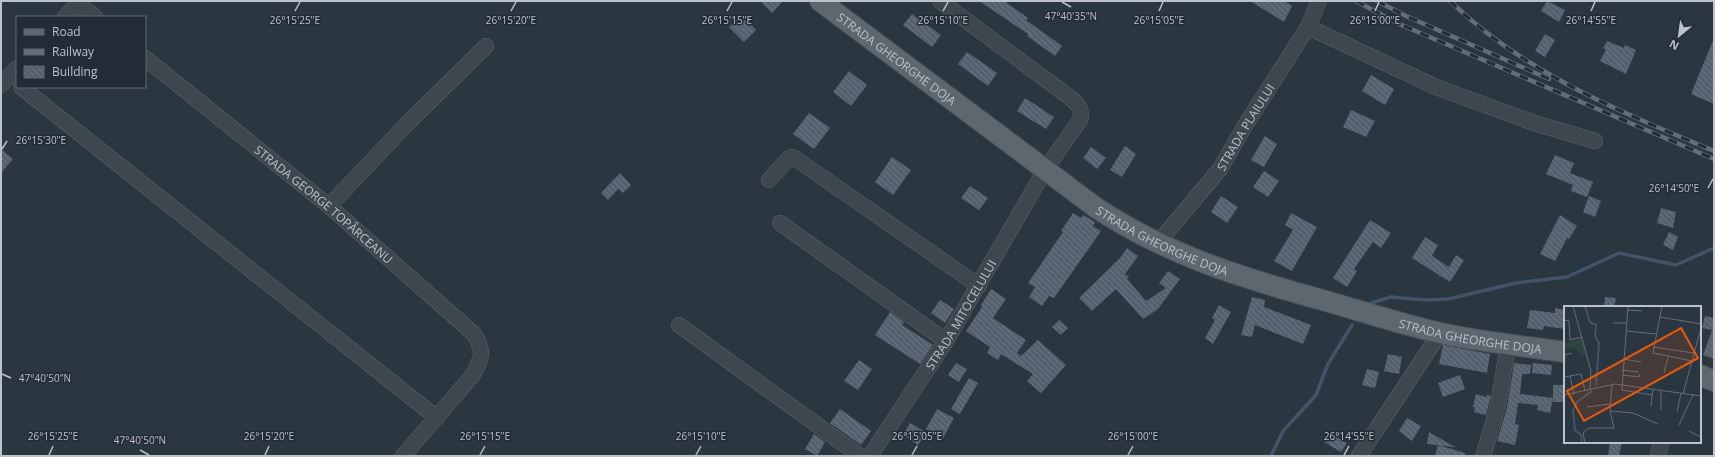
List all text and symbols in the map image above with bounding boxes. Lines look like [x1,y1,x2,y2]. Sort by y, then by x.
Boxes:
street label: STRADA GHEORGHE DOJA [834,8,960,109]
text: 47°40'35"N [1045,9,1097,23]
text: 26°15'25"E [270,13,320,27]
text: 26°15'20"E [486,13,536,27]
text: 26°15'15"E [702,13,752,27]
text: 26°15'10"E [918,13,968,27]
text: 26°15'05"E [1134,13,1184,27]
text: 26°15'00"E [1350,13,1400,27]
text: 26°14'55"E [1566,13,1616,27]
legend [16,16,146,88]
north arrow [1659,16,1699,56]
text: Road [52,23,81,40]
text: N [1666,36,1681,54]
text: Railway [52,43,95,60]
text: Building [52,63,98,80]
street label: STRADA PLAIULUI [1212,80,1278,174]
text: 26°15'30"E [16,133,66,147]
street label: STRADA GEORGE TOPÂRCEANU [251,141,397,267]
text: 26°14'50"E [1649,181,1699,195]
street label: STRADA GHEORGHE DOJA [1093,202,1231,280]
street label: STRADA MITOCELULUI [921,256,1000,373]
inset map [1564,306,1701,443]
street label: STRADA GHEORGHE DOJA [1397,314,1543,357]
text: 47°40'50"N [19,371,71,385]
text: 26°15'25"E [28,429,78,443]
text: 26°15'20"E [244,429,294,443]
text: 26°15'15"E [460,429,510,443]
text: 26°15'10"E [676,429,726,443]
text: 26°15'05"E [892,429,942,443]
text: 26°15'00"E [1108,429,1158,443]
text: 26°14'55"E [1324,429,1374,443]
text: 47°40'50"N [114,433,166,447]

